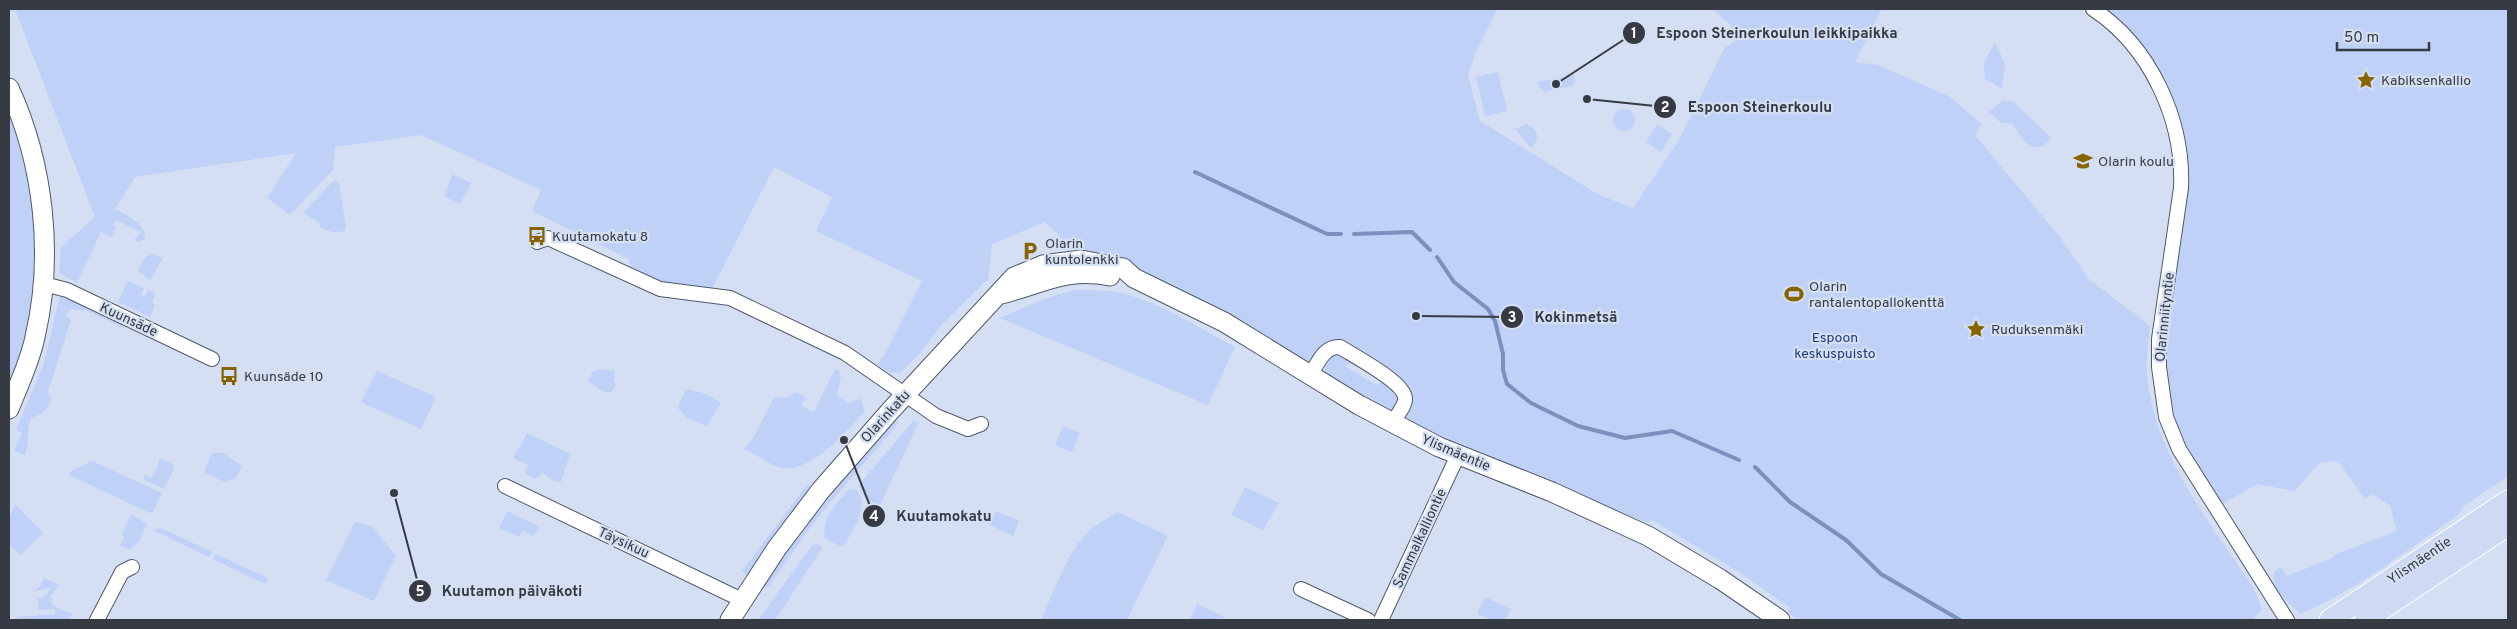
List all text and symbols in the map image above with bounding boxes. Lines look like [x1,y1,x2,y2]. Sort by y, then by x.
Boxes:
callout: Espoon Steinerkoulun leikkipaikka [1622,18,1908,48]
scale bar [2337,20,2430,52]
text: 1 [1631,25,1637,44]
text: Espoon Steinerkoulun leikkipaikka [1656,25,1898,44]
text: 50 m [2344,29,2379,48]
place icon: Kabiksenkallio [2355,69,2377,91]
place label: Kabiksenkallio [2381,73,2471,90]
callout: Espoon Steinerkoulu [1653,92,1842,122]
text: 2 [1660,99,1670,118]
text: Espoon Steinerkoulu [1688,99,1832,118]
school or university icon: Olarin koulu [2072,150,2094,172]
place label: Olarin koulu [2098,154,2174,171]
bus stop icon: Kuutamokatu 8 [526,225,548,247]
place label: Kuutamokatu 8 [552,229,648,246]
place label: Olarin kuntolenkki [1045,236,1119,269]
parking icon: Olarin kuntolenkki [1019,240,1041,262]
street label: Olarinniityntie [2152,272,2179,363]
place label: Olarin rantalentopallokenttä [1809,279,1944,312]
sports icon: Olarin rantalentopallokenttä [1783,283,1805,305]
street label: Kuunsäde [97,300,160,341]
callout: Kokinmetsä [1499,302,1627,332]
text: 3 [1508,309,1517,328]
text: Kokinmetsä [1535,309,1617,328]
place icon: Ruduksenmäki [1965,318,1987,340]
place label: Ruduksenmäki [1991,322,2083,339]
park label: Espoon keskuspuisto [1794,330,1876,363]
bus stop icon: Kuunsäde 10 [218,365,240,387]
place label: Kuunsäde 10 [244,369,324,386]
street label: Olarinkatu [858,387,914,447]
street label: Ylismäentie [1418,431,1493,476]
street label: Sammalkalliontie [1390,486,1451,591]
callout: Kuutamokatu [861,501,1001,531]
text: 4 [869,508,879,527]
text: Kuutamokatu [896,508,992,527]
street label: Täysikuu [595,524,652,563]
street label: Ylismäentie [2385,534,2455,589]
callout: Kuutamon päiväkoti [407,576,593,606]
text: 5 [415,583,425,602]
text: Kuutamon päiväkoti [442,583,582,602]

